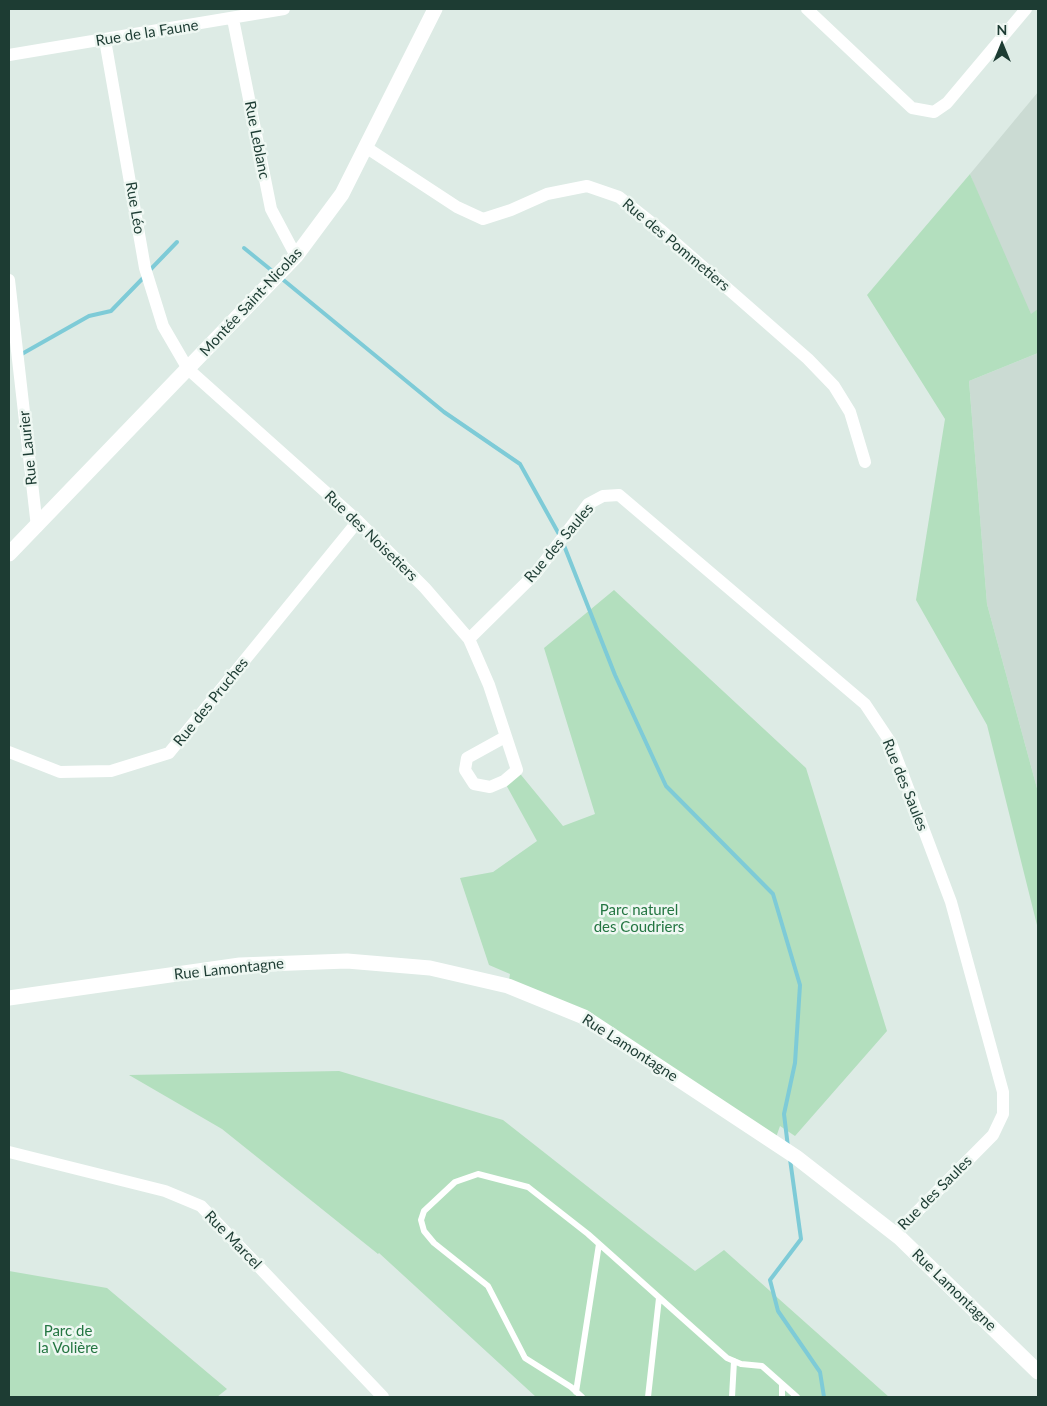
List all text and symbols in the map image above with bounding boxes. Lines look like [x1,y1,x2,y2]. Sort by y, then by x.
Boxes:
street label: Rue de la Faune [94,16,200,50]
north arrow [977,20,1027,70]
text: N [997,21,1007,38]
street label: Rue Leblanc [241,99,273,181]
street label: Rue Léo [122,180,148,236]
street label: Rue des Pommetiers [619,195,733,295]
street label: Montée Saint-Nicolas [196,244,306,360]
street label: Rue Laurier [15,410,41,486]
street label: Rue des Noisetiers [321,487,421,585]
street label: Rue des Saules [521,500,597,586]
street label: Rue des Pruches [170,654,252,750]
street label: Rue des Saules [878,736,932,834]
park label: Parc naturel des Coudriers [594,901,684,936]
street label: Rue Lamontagne [173,954,285,984]
street label: Rue Lamontagne [579,1010,681,1086]
street label: Rue des Saules [894,1152,976,1234]
street label: Rue Marcel [201,1207,265,1273]
street label: Rue Lamontagne [908,1245,1000,1335]
park label: Parc de la Volière [38,1322,98,1357]

